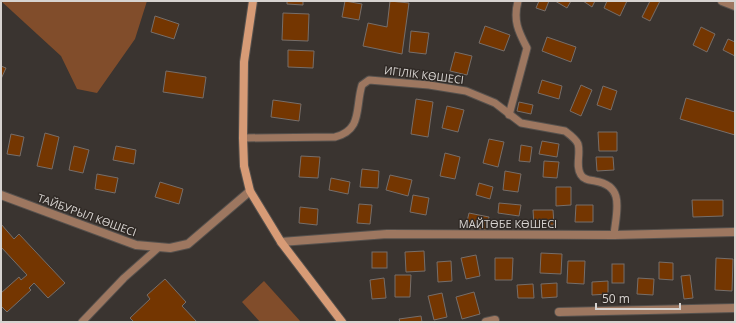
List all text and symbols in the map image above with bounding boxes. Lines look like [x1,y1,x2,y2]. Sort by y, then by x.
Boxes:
street label: ИГІЛІК КӨШЕСІ [383,62,465,87]
street label: ТАЙБУРЫЛ КӨШЕСІ [36,190,139,239]
street label: МАЙТӨБЕ КӨШЕСІ [459,216,557,231]
scale bar [596,285,680,311]
text: 50 m [602,290,630,307]

